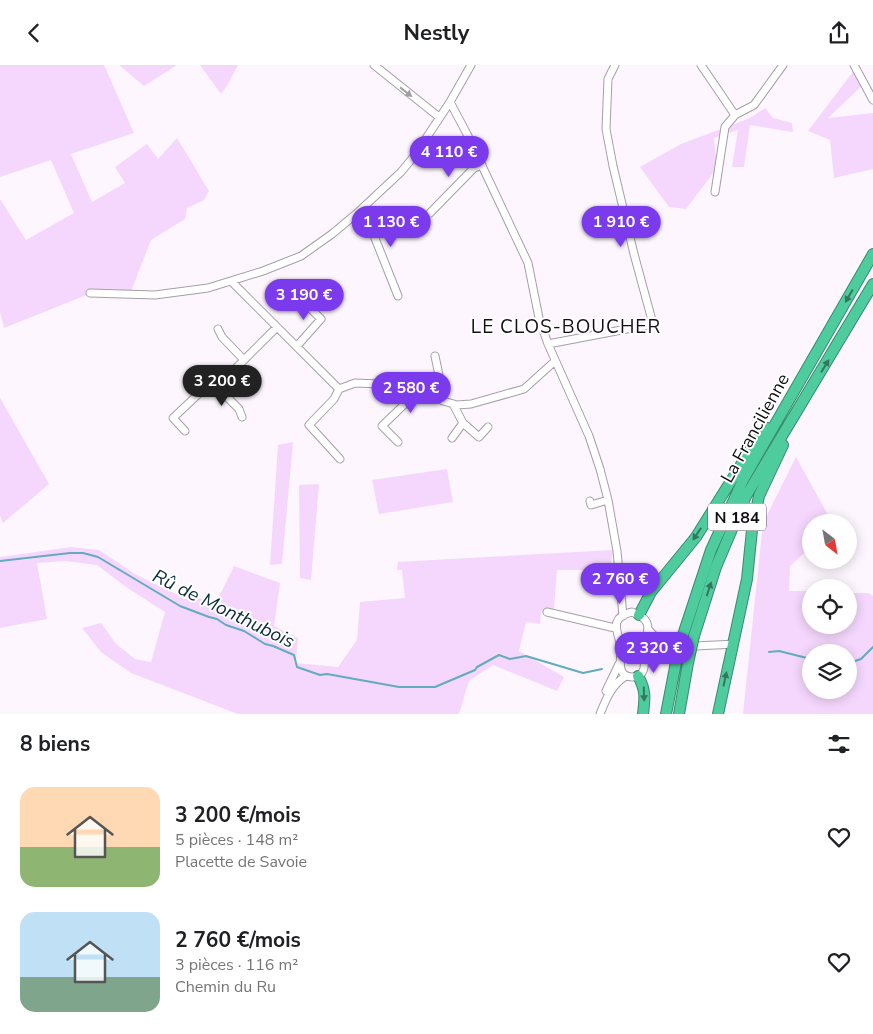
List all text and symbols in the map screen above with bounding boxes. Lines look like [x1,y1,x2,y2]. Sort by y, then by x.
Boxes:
text: Nestly [404,18,469,48]
icon: back [20,19,48,47]
icon: share [825,19,853,47]
one-way arrow [399,86,412,97]
pin: 4 110 € [403,135,495,178]
text: 4 110 € [421,141,477,163]
pin: 1 130 € [345,205,437,248]
pin: 1 910 € [575,205,667,248]
text: 1 130 € [363,211,419,233]
text: 1 910 € [593,211,649,233]
pin: 3 190 € [258,279,350,321]
text: 3 190 € [276,284,332,306]
one-way arrow [844,290,853,303]
district label: LE CLOS-BOUCHER [471,314,661,340]
one-way arrow [820,360,830,373]
pin: 3 200 € [176,365,268,407]
street label: La Francilienne [715,369,795,487]
text: 3 200 € [194,370,250,392]
pin: 2 580 € [365,371,457,414]
text: 2 580 € [383,377,439,399]
road number: N 184 [708,503,766,531]
north arrow [802,514,858,569]
map controls [802,514,857,699]
one-way arrow [692,527,702,541]
water label: Rû de Monthubois [148,563,299,655]
pin: 2 760 € [574,563,666,605]
text: 2 760 € [592,568,648,590]
button: locate [802,579,857,634]
one-way arrow [705,582,713,597]
pin: 2 320 € [608,631,700,674]
text: 2 320 € [626,637,682,659]
button: layers [802,644,857,699]
one-way arrow [721,671,729,687]
one-way arrow [640,686,648,702]
text: 8 biens [20,730,90,758]
icon: filters [825,730,853,758]
text: 3 200 €/mois [175,801,301,829]
icon: home [60,807,120,867]
icon: heart [825,823,853,851]
text: 5 pièces · 148 m² [175,829,298,851]
text: Placette de Savoie [175,851,307,873]
text: 2 760 €/mois [175,926,301,954]
icon: home [60,932,120,992]
icon: heart [825,948,853,976]
text: 3 pièces · 116 m² [175,954,298,976]
text: Chemin du Ru [175,976,276,998]

